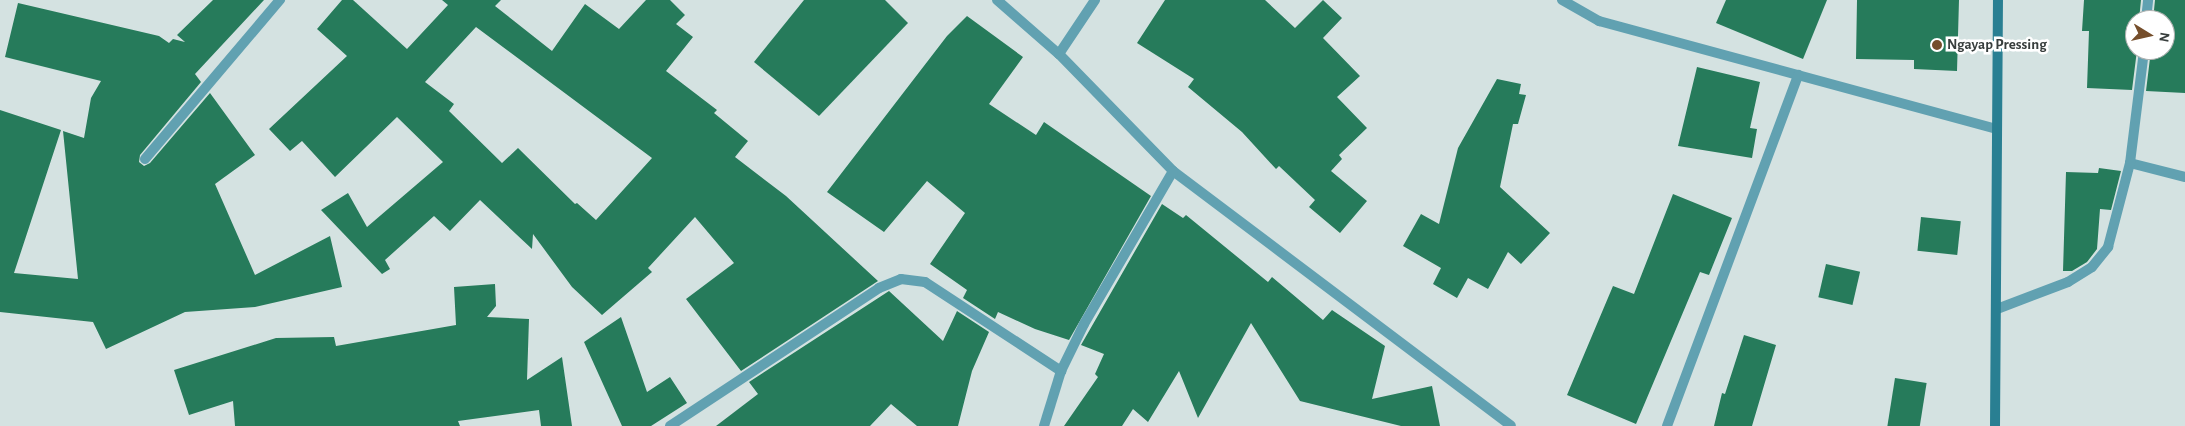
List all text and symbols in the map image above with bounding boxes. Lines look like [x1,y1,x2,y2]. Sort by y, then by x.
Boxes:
north arrow [2125,10,2175,60]
text: N [2156,31,2172,43]
place label: Ngayap Pressing [1947,36,2047,54]
marker: Ngayap Pressing [1931,39,1943,51]

